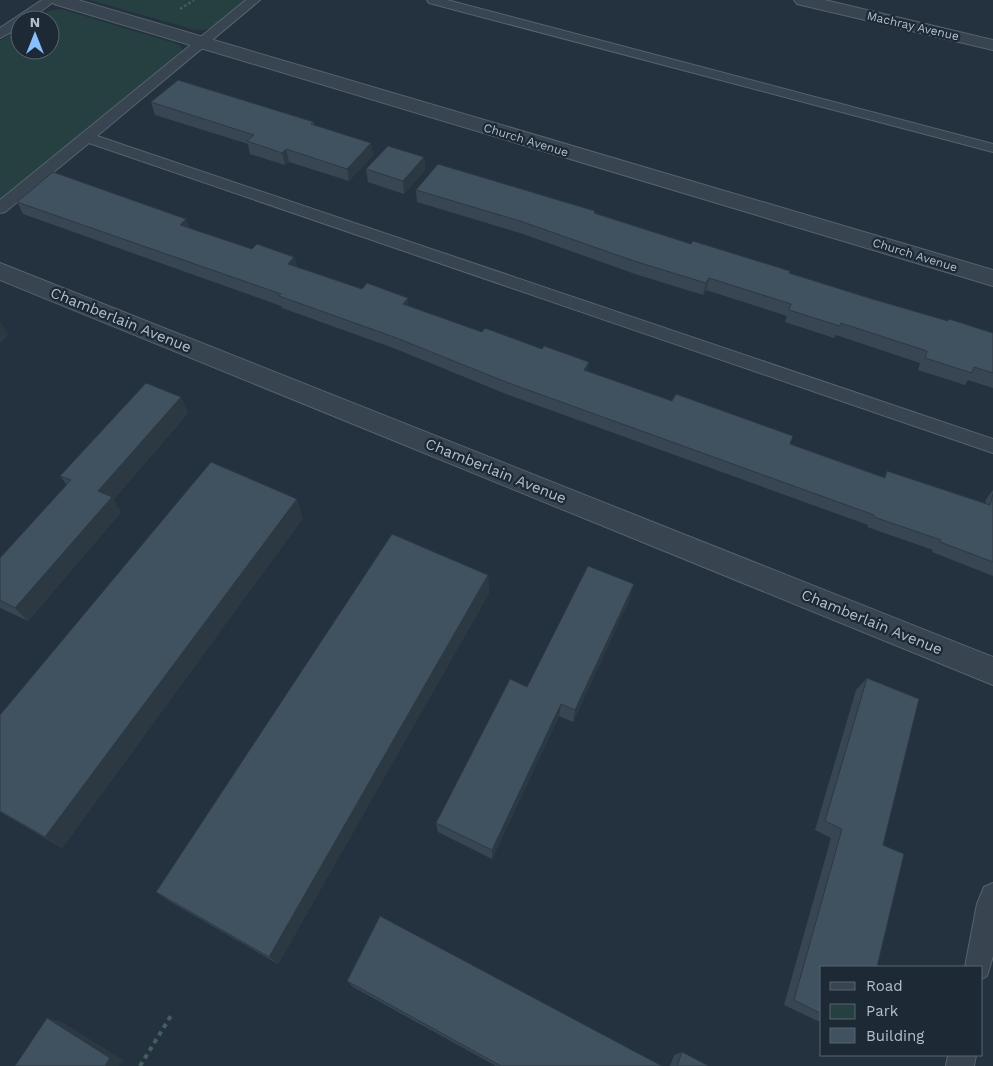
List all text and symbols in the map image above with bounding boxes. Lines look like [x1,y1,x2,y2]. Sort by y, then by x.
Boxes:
street label: Machray Avenue [866,9,961,43]
north arrow [10,10,60,60]
text: N [30,14,40,30]
street label: Church Avenue [482,120,570,160]
street label: Church Avenue [871,235,959,275]
street label: Chamberlain Avenue [48,283,194,357]
street label: Chamberlain Avenue [423,434,569,508]
street label: Chamberlain Avenue [799,585,945,659]
legend [820,966,983,1056]
text: Road [866,977,903,995]
text: Park [866,1002,899,1020]
text: Building [866,1027,924,1045]

